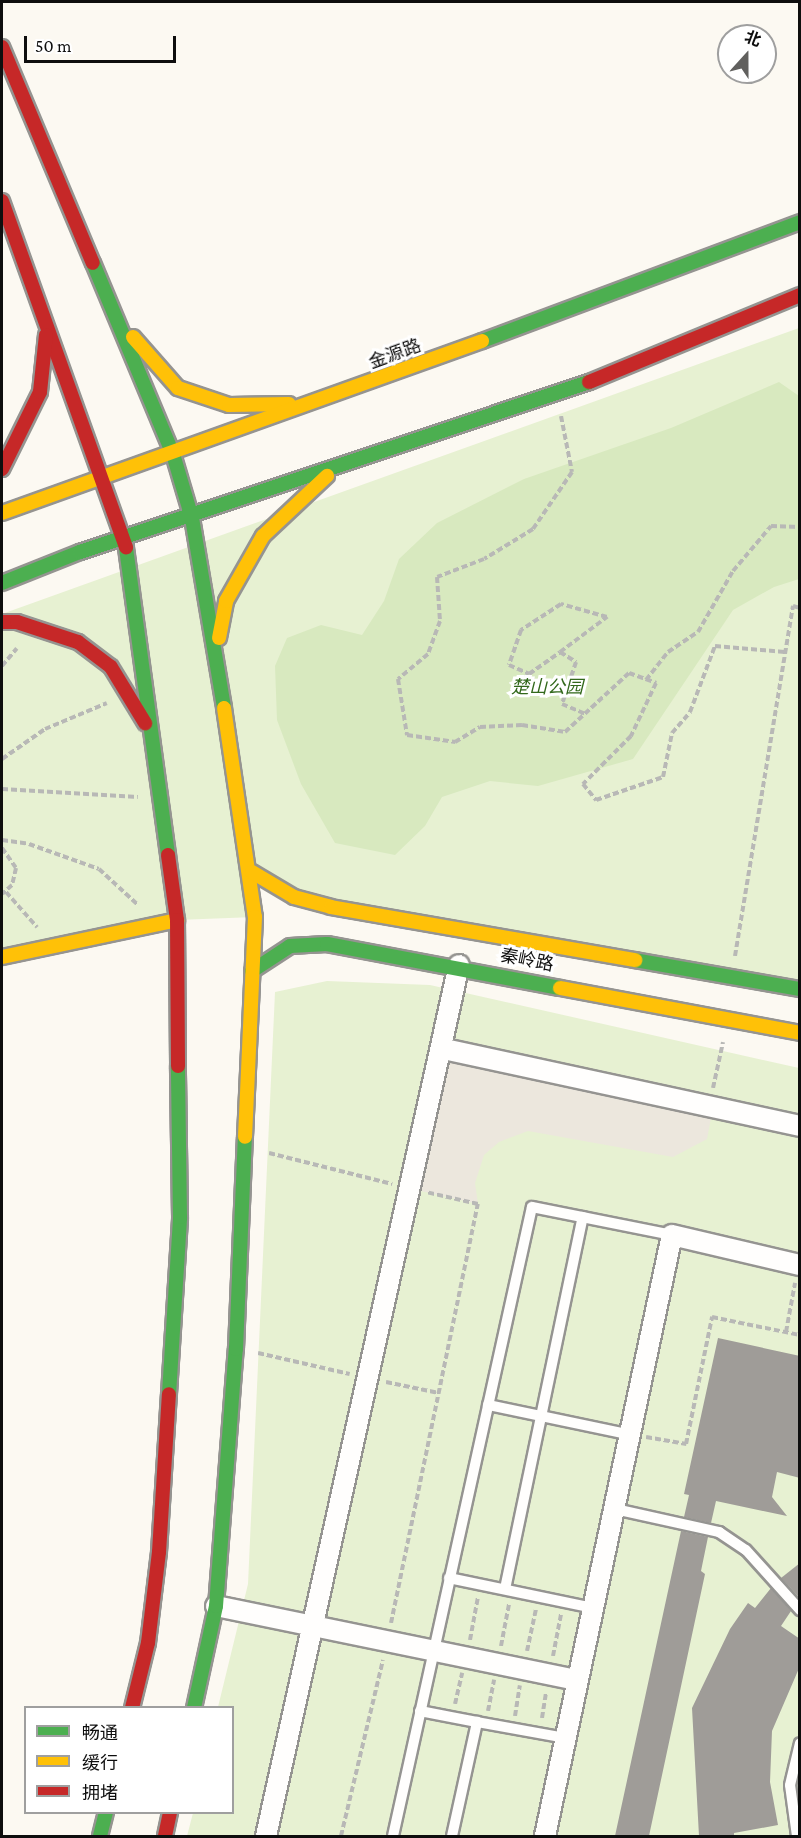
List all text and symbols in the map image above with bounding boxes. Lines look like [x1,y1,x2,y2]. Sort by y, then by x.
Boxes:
scale bar [27,24,178,62]
north arrow [717,24,777,84]
text: 北 [742,28,763,49]
text: 50 m [35,36,72,56]
street label: 金源路 [366,335,424,373]
park label: 楚山公园 [511,676,583,698]
street label: 秦岭路 [498,944,556,976]
legend [24,1706,234,1814]
text: 畅通 [82,1723,118,1743]
text: 缓行 [82,1753,118,1773]
text: 拥堵 [82,1783,118,1803]

